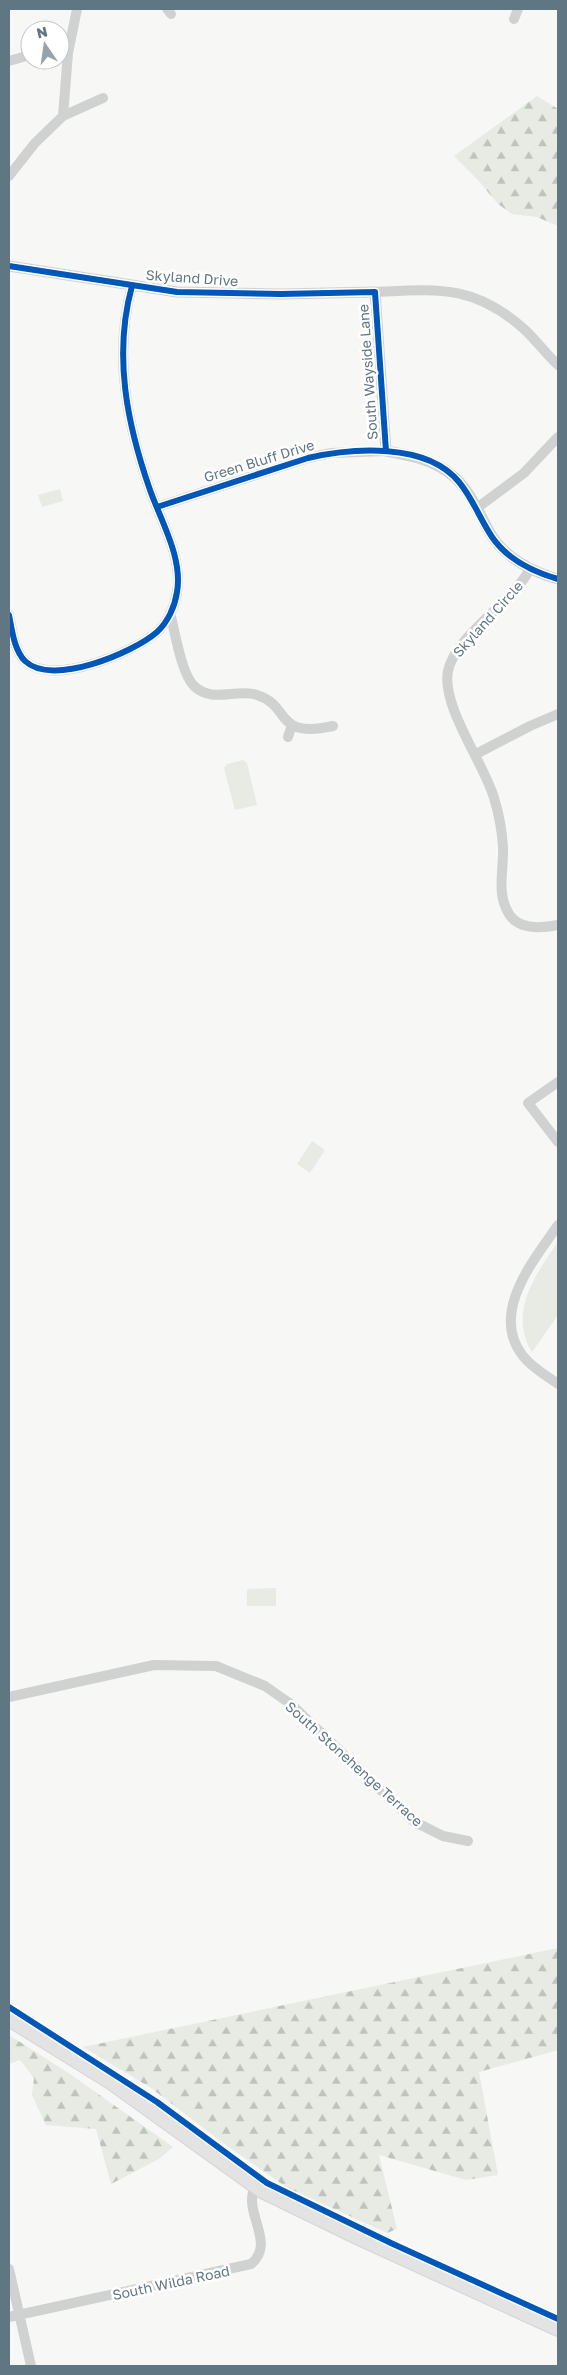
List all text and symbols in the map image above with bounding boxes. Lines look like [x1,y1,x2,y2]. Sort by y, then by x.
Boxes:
north arrow [20,20,70,70]
text: N [35,22,49,41]
street label: Skyland Drive [145,266,239,289]
street label: South Wayside Lane [354,304,381,440]
street label: Green Bluff Drive [202,436,316,485]
street label: Skyland Circle [449,577,526,660]
street label: South Stonehenge Terrace [282,1698,426,1830]
street label: South Wilda Road [111,2262,231,2303]

